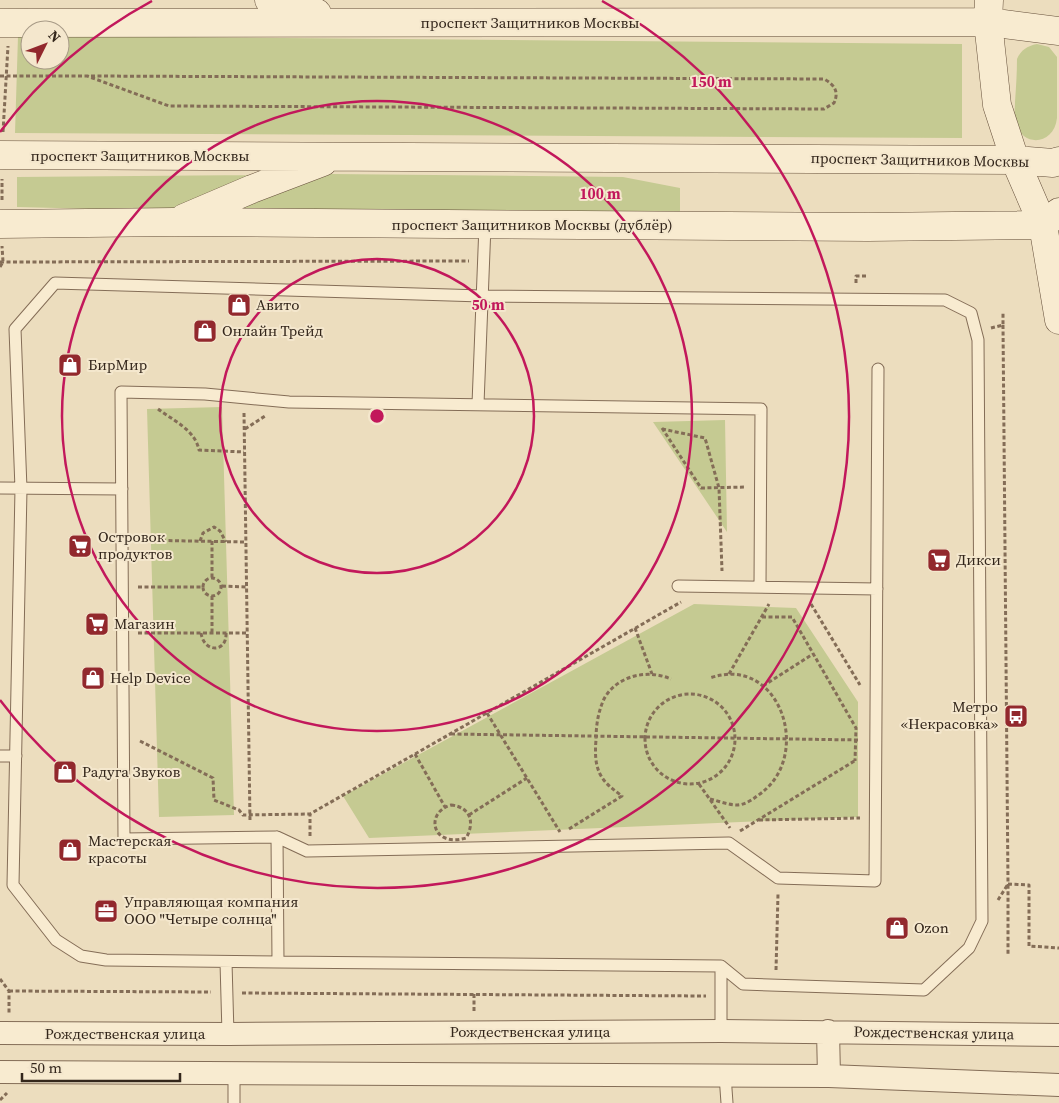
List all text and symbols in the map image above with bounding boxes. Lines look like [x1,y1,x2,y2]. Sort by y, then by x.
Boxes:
street label: проспект Защитников Москвы [421,12,639,33]
north arrow [20,20,70,70]
text: N [44,26,66,47]
text: 150 m [690,71,732,92]
street label: проспект Защитников Москвы [31,145,249,166]
street label: проспект Защитников Москвы [810,147,1030,172]
text: 100 m [579,183,621,204]
street label: проспект Защитников Москвы (дублёр) [391,214,673,235]
shop icon: Авито [226,292,252,318]
place label: Авито [256,294,299,315]
text: 50 m [471,294,505,315]
shop icon: Онлайн Трейд [192,318,218,344]
place label: Онлайн Трейд [222,320,323,341]
shop icon: БирМир [57,352,83,378]
place label: БирМир [88,354,147,375]
centre of rings [368,407,386,425]
place label: Островок продуктов [98,526,172,564]
supermarket icon: Островок продуктов [67,533,93,559]
supermarket icon: Дикси [926,547,952,573]
place label: Дикси [956,549,1001,570]
supermarket icon: Магазин [84,611,110,637]
place label: Магазин [114,613,175,634]
shop icon: Help Device [80,665,106,691]
place label: Help Device [110,667,191,688]
place label: Метро «Некрасовка» [901,696,998,734]
bus stop icon: Метро «Некрасовка» [1003,703,1029,729]
shop icon: Радуга Звуков [52,759,78,785]
place label: Радуга Звуков [82,761,180,782]
place label: Мастерская красоты [88,830,171,868]
shop icon: Мастерская красоты [57,837,83,863]
place label: Управляющая компания ООО "Четыре солнца" [124,891,299,929]
office icon: Управляющая компания ООО "Четыре солнца" [93,898,119,924]
shop icon: Ozon [884,915,910,941]
place label: Ozon [914,917,949,938]
street label: Рождественская улица [450,1021,611,1042]
street label: Рождественская улица [853,1021,1015,1044]
street label: Рождественская улица [45,1023,206,1044]
scale bar [22,1050,180,1082]
text: 50 m [30,1057,62,1078]

